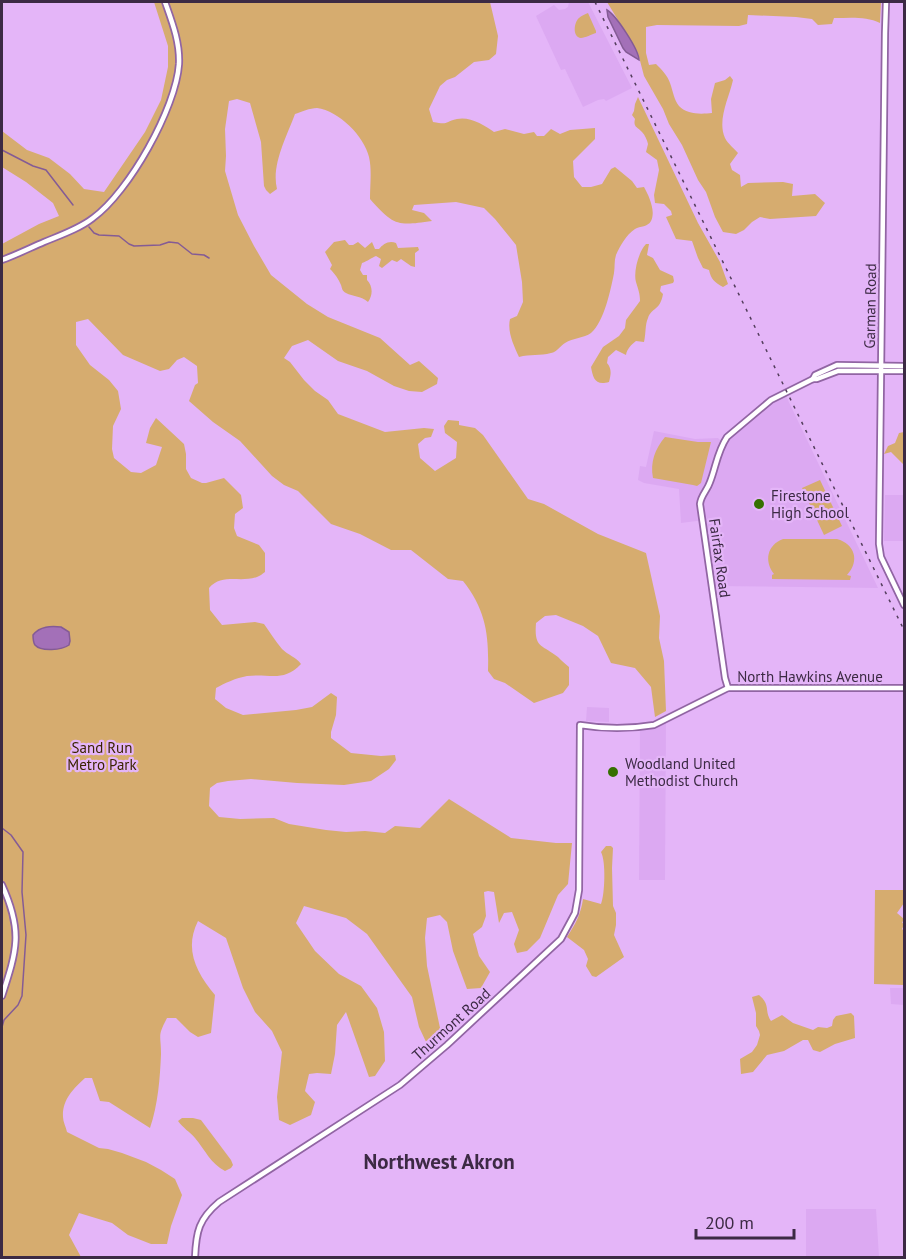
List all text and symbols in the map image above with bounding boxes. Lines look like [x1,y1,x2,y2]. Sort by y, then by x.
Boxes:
street label: Garman Road [860,263,880,349]
place label: Firestone High School [771,486,849,522]
marker: Firestone High School [752,497,766,511]
street label: Fairfax Road [705,517,735,599]
street label: North Hawkins Avenue [737,667,883,686]
park label: Sand Run Metro Park [67,738,137,774]
place label: Woodland United Methodist Church [625,754,738,790]
marker: Woodland United Methodist Church [606,765,620,779]
street label: Thurmont Road [408,984,494,1064]
district label: Northwest Akron [363,1148,515,1175]
scale bar [696,1202,794,1240]
text: 200 m [705,1211,754,1234]

